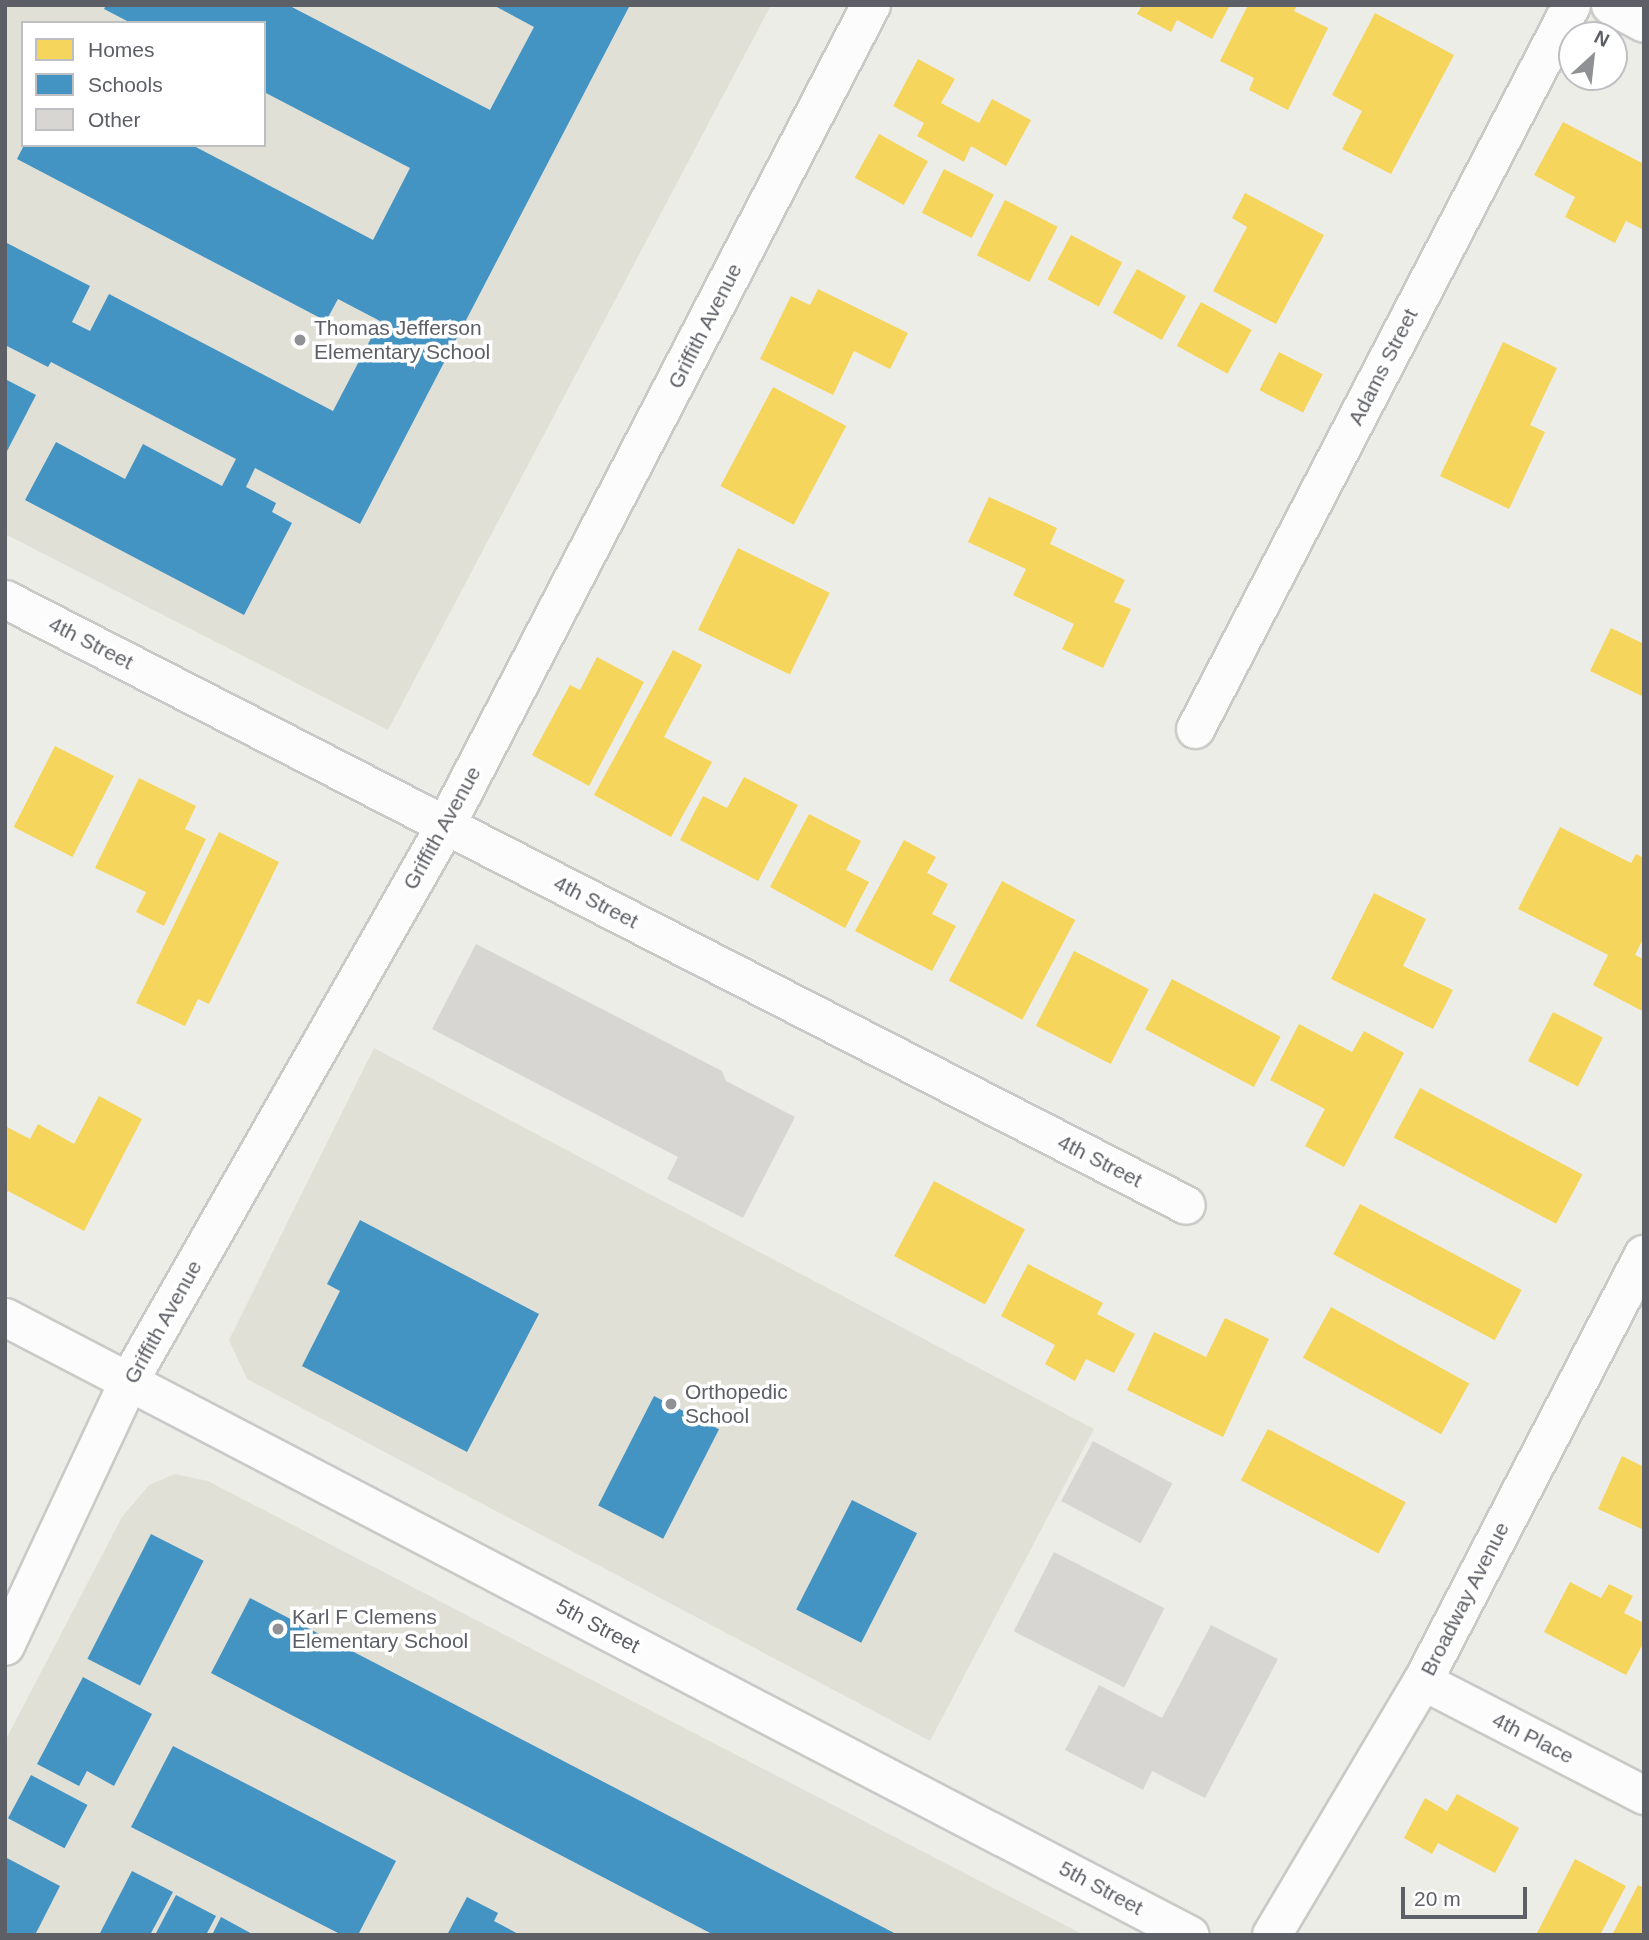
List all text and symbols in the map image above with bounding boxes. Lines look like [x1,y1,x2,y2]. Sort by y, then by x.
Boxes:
legend [21,21,266,147]
north arrow [1558,21,1628,91]
text: N [1591,26,1613,51]
text: Homes [88,38,155,61]
text: Schools [88,73,163,96]
text: Other [88,108,141,131]
street label: Griffith Avenue [662,259,748,393]
street label: Adams Street [1343,305,1423,429]
place label: Thomas Jefferson Elementary School [314,315,490,365]
marker: Thomas Jefferson Elementary School [292,332,308,348]
street label: 4th Street [45,611,137,675]
street label: Griffith Avenue [397,761,487,895]
street label: 4th Street [550,870,642,934]
street label: 4th Street [1054,1129,1146,1193]
street label: Griffith Avenue [118,1255,208,1389]
place label: Orthopedic School [685,1379,788,1429]
marker: Orthopedic School [663,1396,679,1412]
street label: Broadway Avenue [1415,1518,1515,1680]
street label: 5th Street [552,1594,644,1658]
place label: Karl F Clemens Elementary School [292,1604,468,1654]
marker: Karl F Clemens Elementary School [270,1621,286,1637]
street label: 4th Place [1488,1707,1578,1769]
street label: 5th Street [1055,1856,1147,1920]
scale bar [1404,1874,1530,1918]
text: 20 m [1414,1887,1461,1910]

